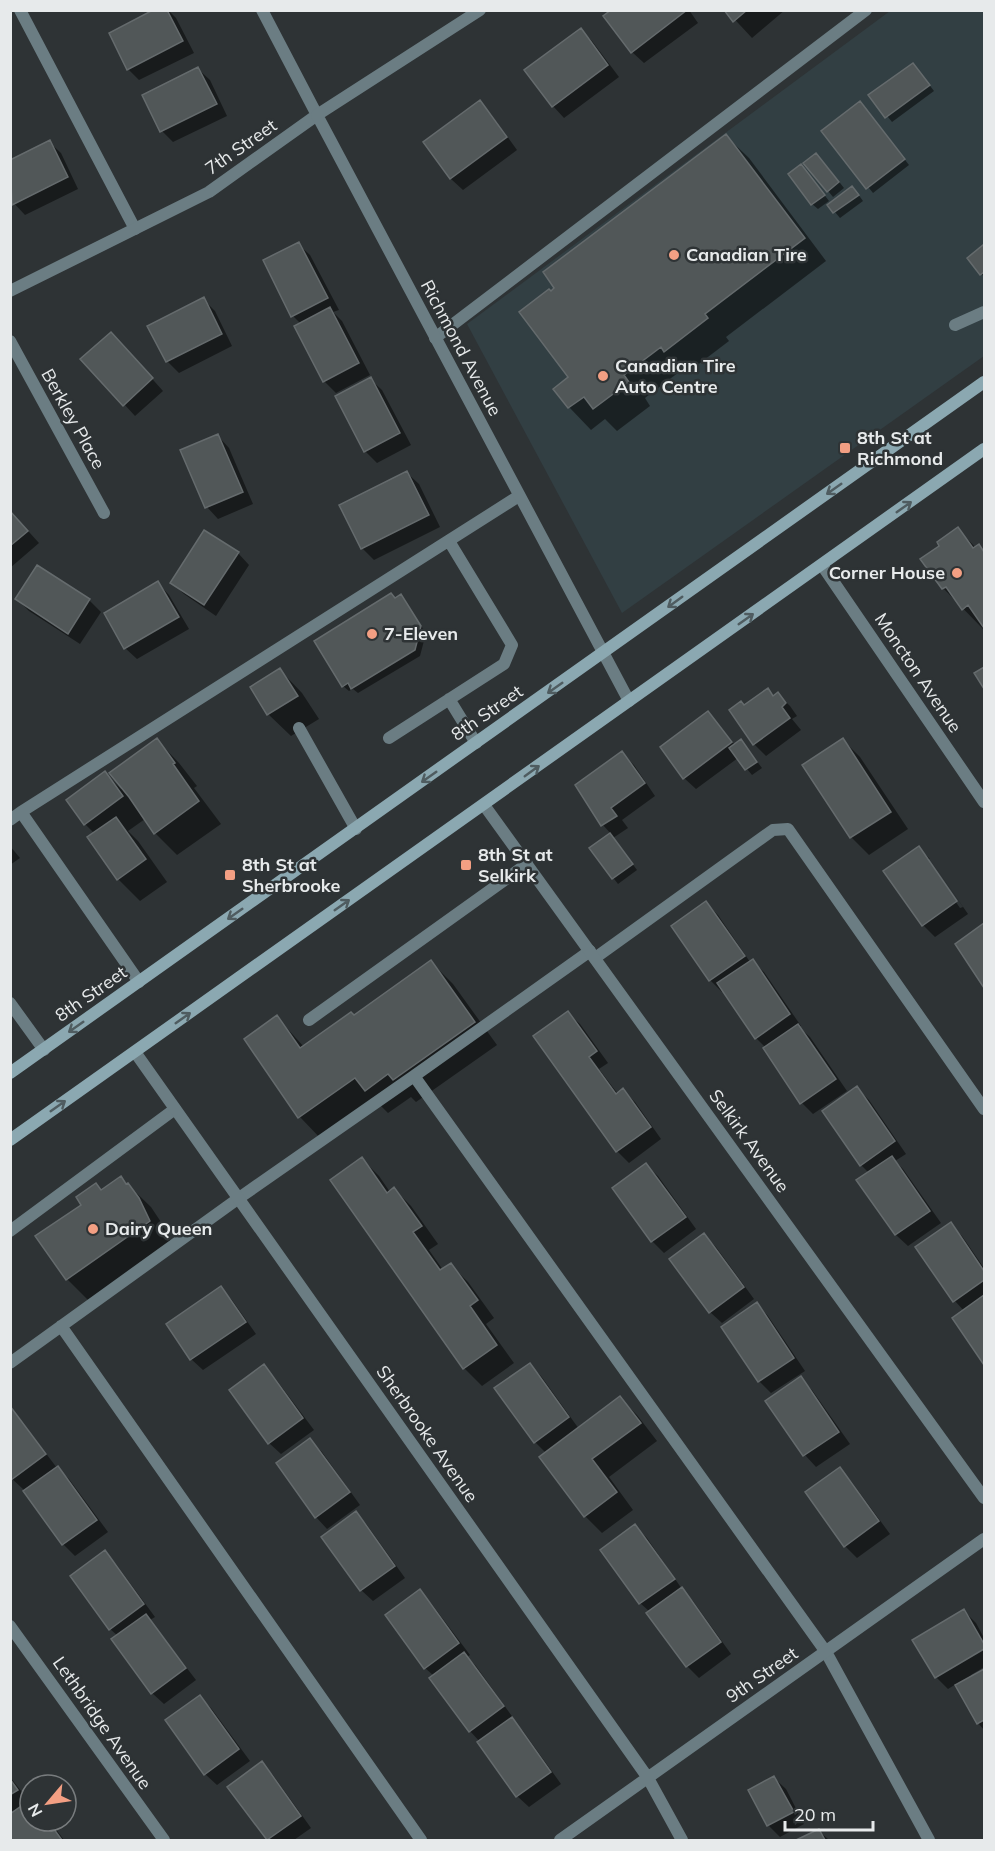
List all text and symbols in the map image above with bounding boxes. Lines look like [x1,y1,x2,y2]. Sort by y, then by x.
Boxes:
street label: 7th Street [200,114,281,180]
place label: Canadian Tire [686,243,807,266]
marker: Canadian Tire [667,248,681,262]
street label: Richmond Avenue [416,276,507,420]
place label: Canadian Tire Auto Centre [615,354,736,398]
street label: Berkley Place [36,364,110,473]
marker: Canadian Tire Auto Centre [596,369,610,383]
place label: 8th St at Richmond [857,426,943,470]
marker: 8th St at Richmond [838,441,852,455]
one-way arrow [827,483,843,495]
one-way arrow [895,501,911,513]
place label: Corner House [829,561,945,584]
marker: Corner House [950,566,964,580]
one-way arrow [668,596,684,608]
street label: Moncton Avenue [870,608,967,737]
one-way arrow [737,613,753,625]
place label: 7-Eleven [384,622,458,645]
marker: 7-Eleven [365,627,379,641]
street label: 8th Street [446,680,527,746]
one-way arrow [548,682,564,694]
one-way arrow [523,765,539,777]
one-way arrow [421,771,437,783]
place label: 8th St at Selkirk [478,843,553,887]
place label: 8th St at Sherbrooke [242,853,341,897]
marker: 8th St at Selkirk [459,858,473,872]
marker: 8th St at Sherbrooke [223,868,237,882]
one-way arrow [334,899,350,912]
one-way arrow [228,908,244,920]
street label: 8th Street [50,961,131,1027]
one-way arrow [175,1012,191,1024]
one-way arrow [69,1021,85,1033]
street label: Selkirk Avenue [704,1085,795,1197]
one-way arrow [50,1100,66,1112]
place label: Dairy Queen [105,1217,212,1240]
marker: Dairy Queen [86,1222,100,1236]
street label: Sherbrooke Avenue [372,1361,483,1507]
street label: 9th Street [721,1642,802,1708]
street label: Lethbridge Avenue [48,1652,157,1794]
north arrow [18,1773,78,1833]
scale bar [785,1794,874,1832]
text: N [23,1800,47,1820]
text: 20 m [794,1803,836,1826]

